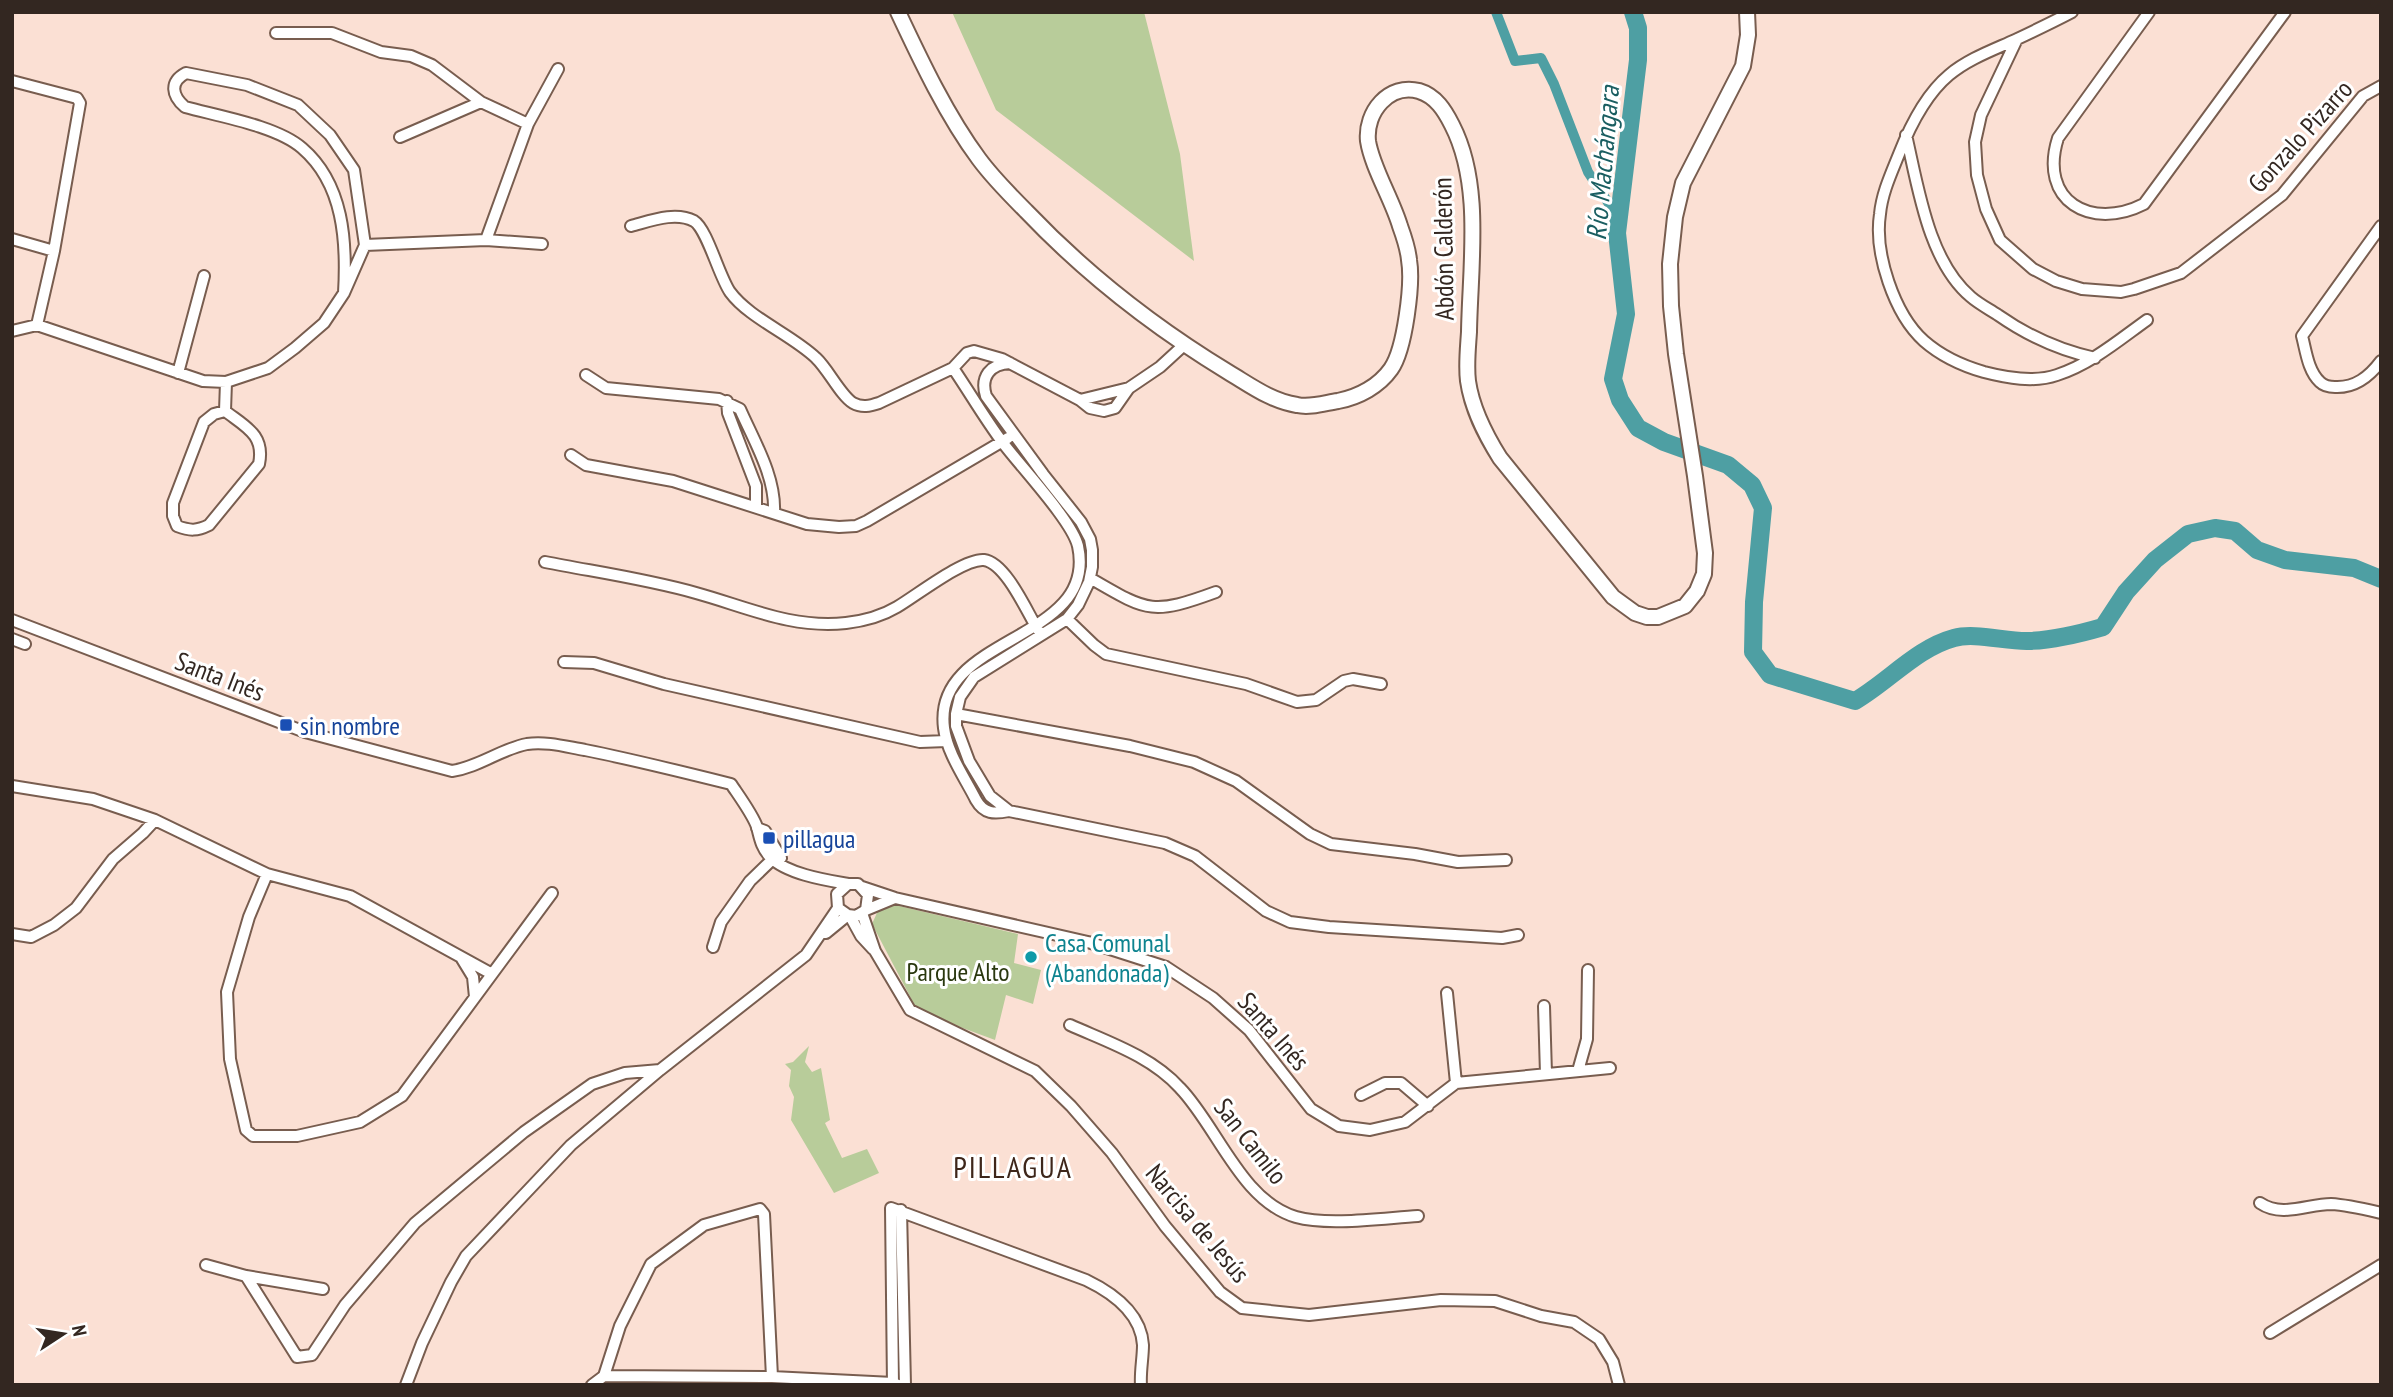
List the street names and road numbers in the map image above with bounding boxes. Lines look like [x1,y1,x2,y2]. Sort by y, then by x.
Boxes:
street label: Gonzalo Pizarro [2241,73,2359,199]
street label: Abdón Calderón [1425,177,1461,321]
street label: Santa Inés [171,644,269,708]
street label: Santa Inés [1231,985,1317,1077]
street label: San Camilo [1207,1091,1295,1191]
street label: Narcisa de Jesús [1139,1157,1257,1289]

